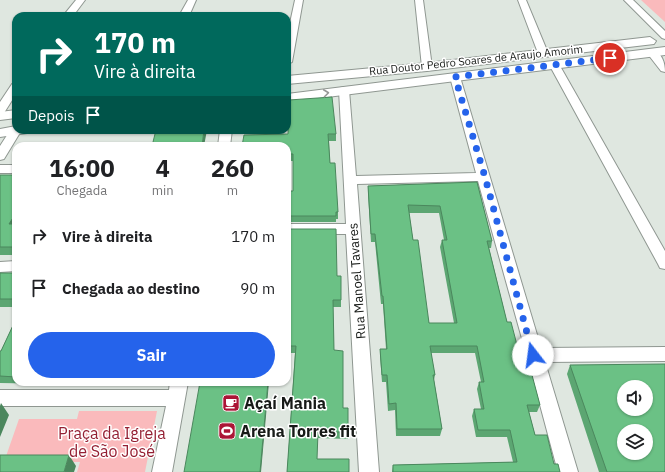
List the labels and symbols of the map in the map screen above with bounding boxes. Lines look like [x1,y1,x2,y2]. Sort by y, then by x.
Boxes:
pin [593,41,627,75]
street label: Rua Doutor Pedro Soares de Araujo Amorim [368,42,584,78]
one-way arrow [323,89,329,98]
street label: Rua Manoel Tavares [344,222,370,340]
position arrow [512,334,554,376]
cafe icon: Açaí Mania [221,393,241,413]
place label: Açaí Mania [244,393,326,413]
sports icon: Arena Torres fit [217,421,237,441]
place label: Arena Torres fit [240,421,356,441]
park label: Praça da Igreja de São José [58,423,166,461]

